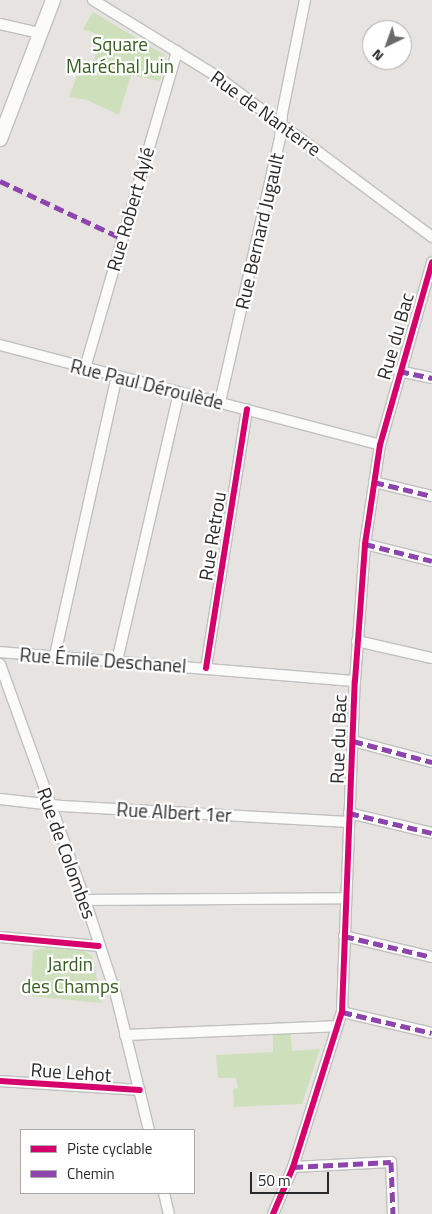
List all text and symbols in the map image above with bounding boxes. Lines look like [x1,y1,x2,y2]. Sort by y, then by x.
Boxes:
north arrow [362,20,412,70]
park label: Square Maréchal Juin [66,33,174,77]
text: N [367,45,388,67]
street label: Rue de Nanterre [206,65,326,161]
street label: Rue Robert Aylé [101,144,159,274]
street label: Rue Bernard Jugault [230,151,288,311]
street label: Rue du Bac [372,290,418,382]
street label: Rue Paul Déroulède [68,354,226,414]
street label: Rue Retrou [194,490,230,582]
street label: Rue Émile Deschanel [19,643,187,677]
street label: Rue du Bac [325,694,351,784]
street label: Rue de Colombes [33,784,101,922]
street label: Rue Albert 1er [116,798,232,826]
park label: Jardin des Champs [21,953,119,997]
street label: Rue Lehot [30,1058,112,1086]
legend [20,1129,195,1194]
text: Piste cyclable [67,1137,152,1160]
text: Chemin [67,1162,115,1185]
scale bar [252,1162,331,1194]
text: 50 m [258,1169,291,1192]

